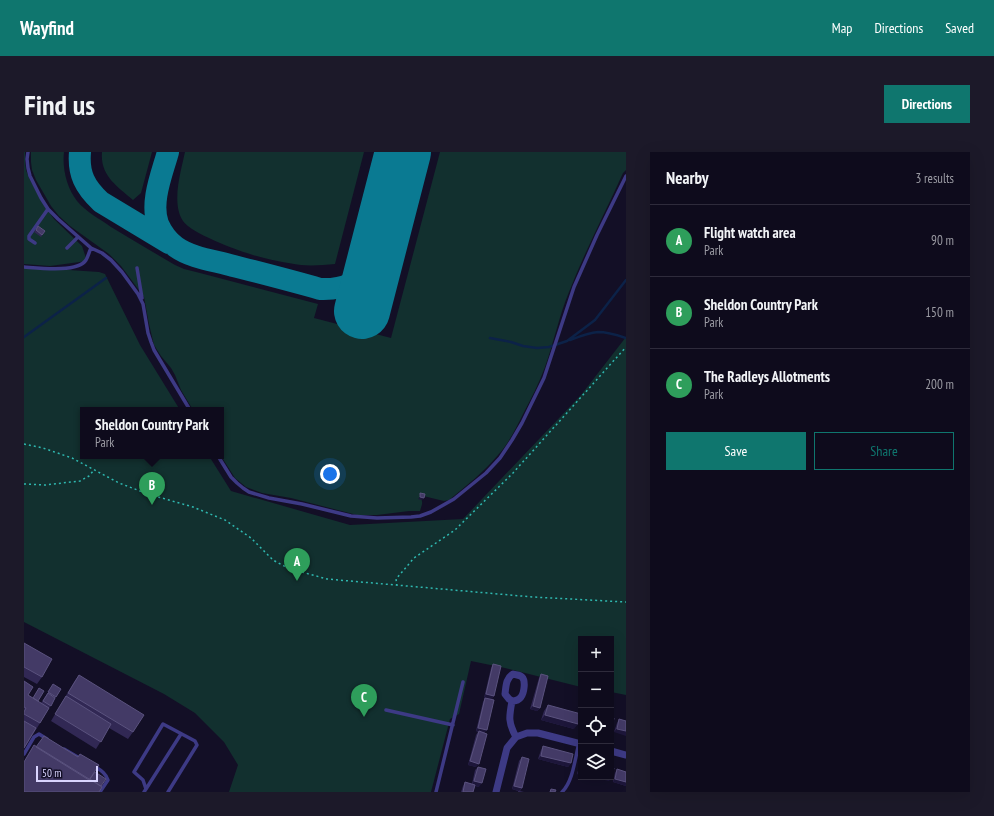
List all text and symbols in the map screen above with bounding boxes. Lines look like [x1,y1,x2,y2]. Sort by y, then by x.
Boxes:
text: Wayfind [20,16,74,40]
text: Map [832,19,852,37]
text: Directions [874,19,923,37]
text: Saved [945,19,974,37]
button: Directions [884,85,970,123]
text: Find us [24,86,95,123]
text: Nearby [666,167,709,189]
text: 3 results [915,170,954,187]
text: Flight watch area [704,223,796,242]
text: A [676,232,682,249]
text: 90 m [931,232,954,249]
text: Park [704,242,723,259]
text: Sheldon Country Park [704,295,818,314]
text: B [676,304,682,321]
text: 150 m [925,304,954,321]
text: Park [704,314,723,331]
text: The Radleys Allotments [704,367,830,386]
text: C [676,376,682,393]
text: 200 m [925,376,954,393]
text: Park [704,386,723,403]
popup [80,407,224,459]
text: Sheldon Country Park [95,415,209,434]
button: Save [666,432,806,470]
button: Share [814,432,954,470]
text: Park [95,434,114,451]
your location [320,464,340,484]
pin: B [139,472,165,505]
pin: A [284,548,310,581]
map controls [578,636,614,780]
button: + [578,636,614,672]
button: − [578,672,614,708]
pin: C [351,684,377,717]
button: locate [578,708,614,744]
button: layers [578,744,614,780]
scale bar [36,764,98,783]
text: 50 m [42,766,61,780]

